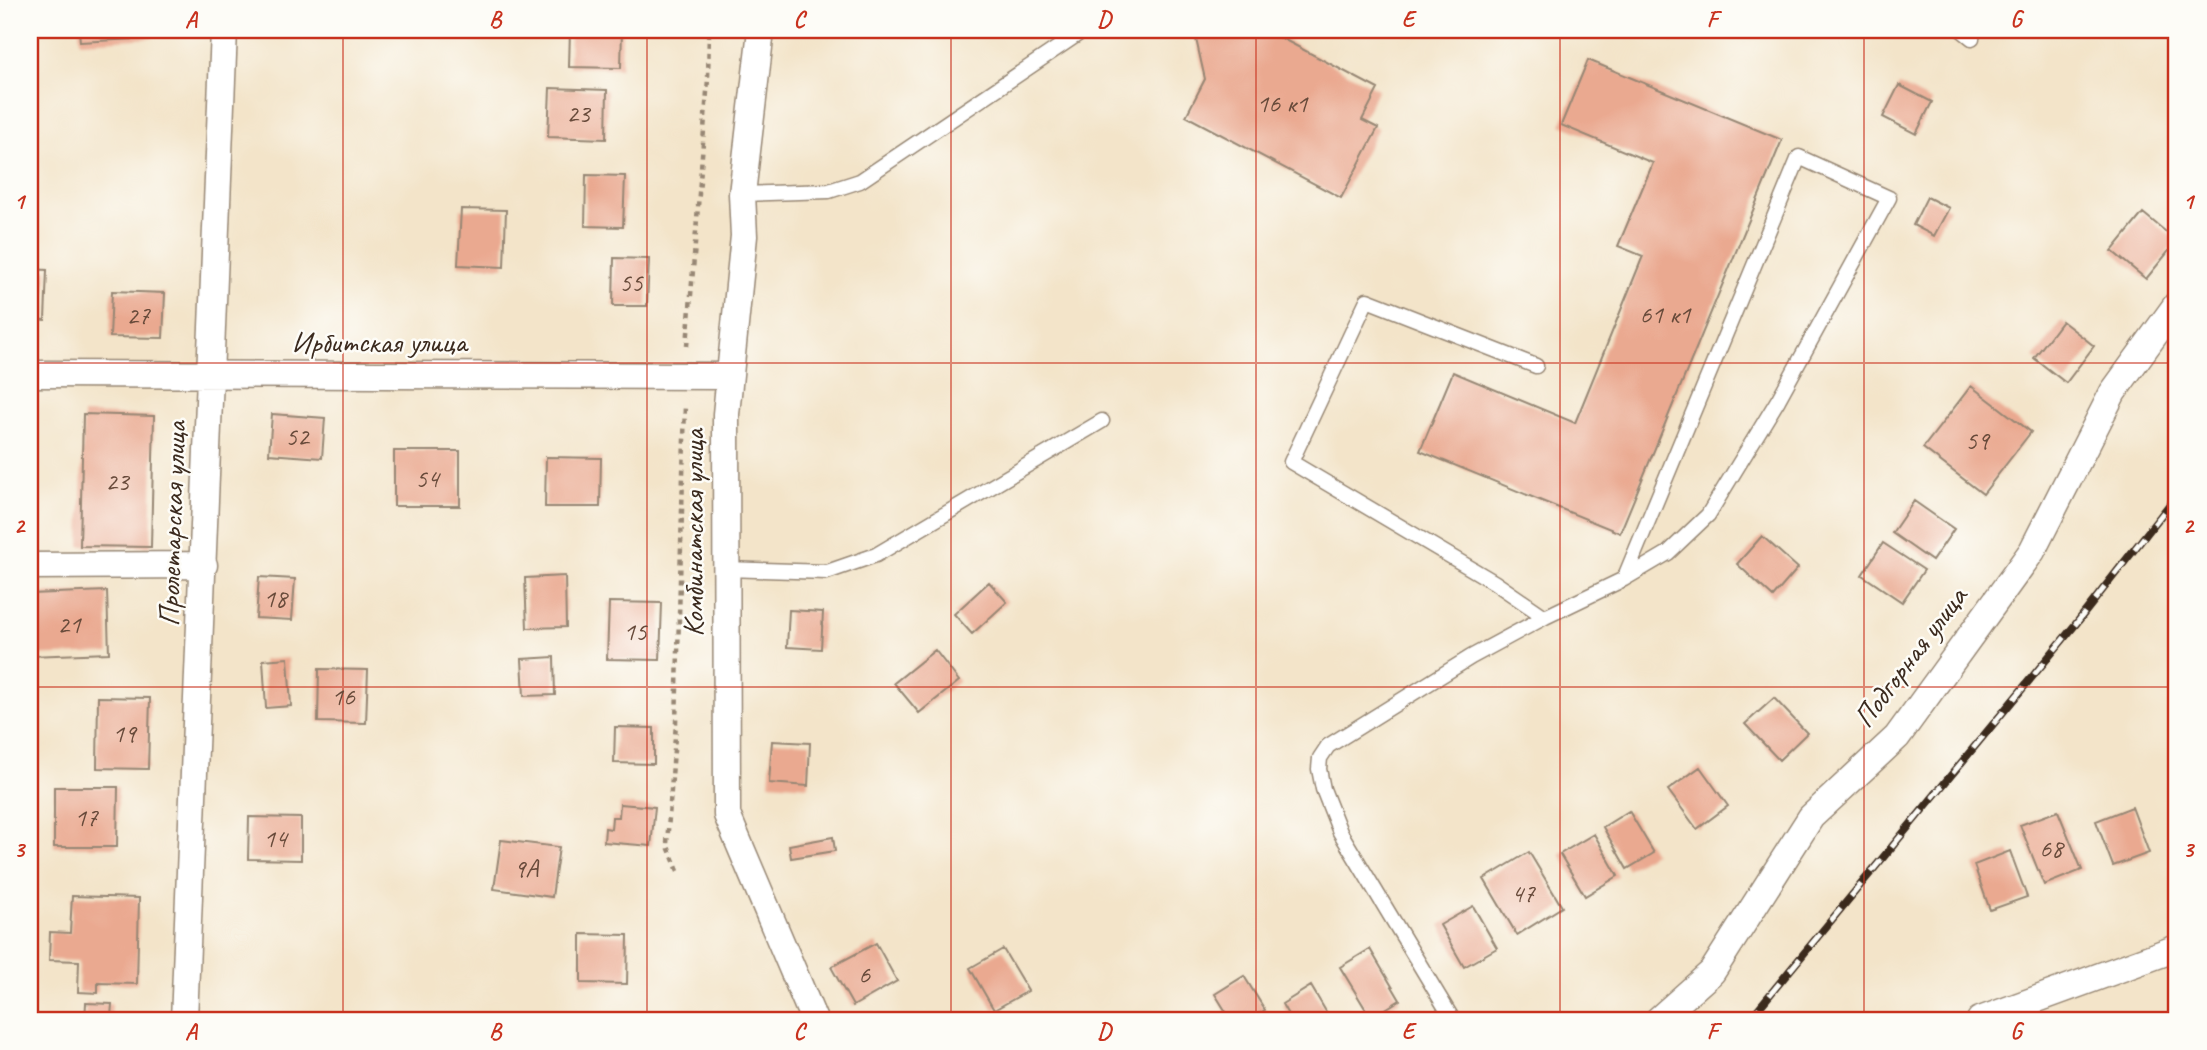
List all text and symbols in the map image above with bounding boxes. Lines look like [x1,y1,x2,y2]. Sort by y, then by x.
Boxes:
text: A [185,5,199,34]
text: B [489,5,503,34]
text: C [794,5,808,34]
text: D [1097,5,1113,34]
text: E [1402,5,1418,34]
text: F [1707,5,1723,34]
text: G [2010,5,2025,34]
house number: 16 к1 [1257,87,1309,120]
house number: 23 [566,97,592,130]
text: 1 [14,187,27,216]
text: 1 [2183,187,2196,216]
house number: 55 [619,266,644,299]
house number: 61 к1 [1640,298,1692,331]
house number: 27 [126,299,151,332]
street label: Ирбитская улица [291,323,469,361]
street label: Пролетарская улица [149,419,195,627]
house number: 52 [285,420,311,453]
house number: 59 [1965,424,1991,457]
street label: Комбинатская улица [674,427,712,637]
house number: 54 [415,462,441,495]
house number: 23 [105,465,131,498]
text: 2 [14,511,27,540]
text: 2 [2183,511,2196,540]
street label: Подгорная улица [1845,577,1976,735]
house number: 18 [263,582,289,615]
house number: 21 [57,608,82,641]
house number: 15 [623,615,648,648]
house number: 16 [331,680,356,713]
house number: 19 [112,717,138,750]
house number: 17 [74,801,99,834]
house number: 14 [263,822,289,855]
house number: 68 [2039,832,2065,865]
text: 3 [14,835,27,864]
text: 3 [2183,835,2196,864]
house number: 9А [514,852,540,885]
house number: 47 [1511,877,1536,910]
house number: 6 [858,958,871,991]
text: A [185,1017,199,1046]
text: B [489,1017,503,1046]
text: C [794,1017,808,1046]
text: D [1097,1017,1113,1046]
text: E [1402,1017,1418,1046]
text: F [1707,1017,1723,1046]
text: G [2010,1017,2025,1046]

